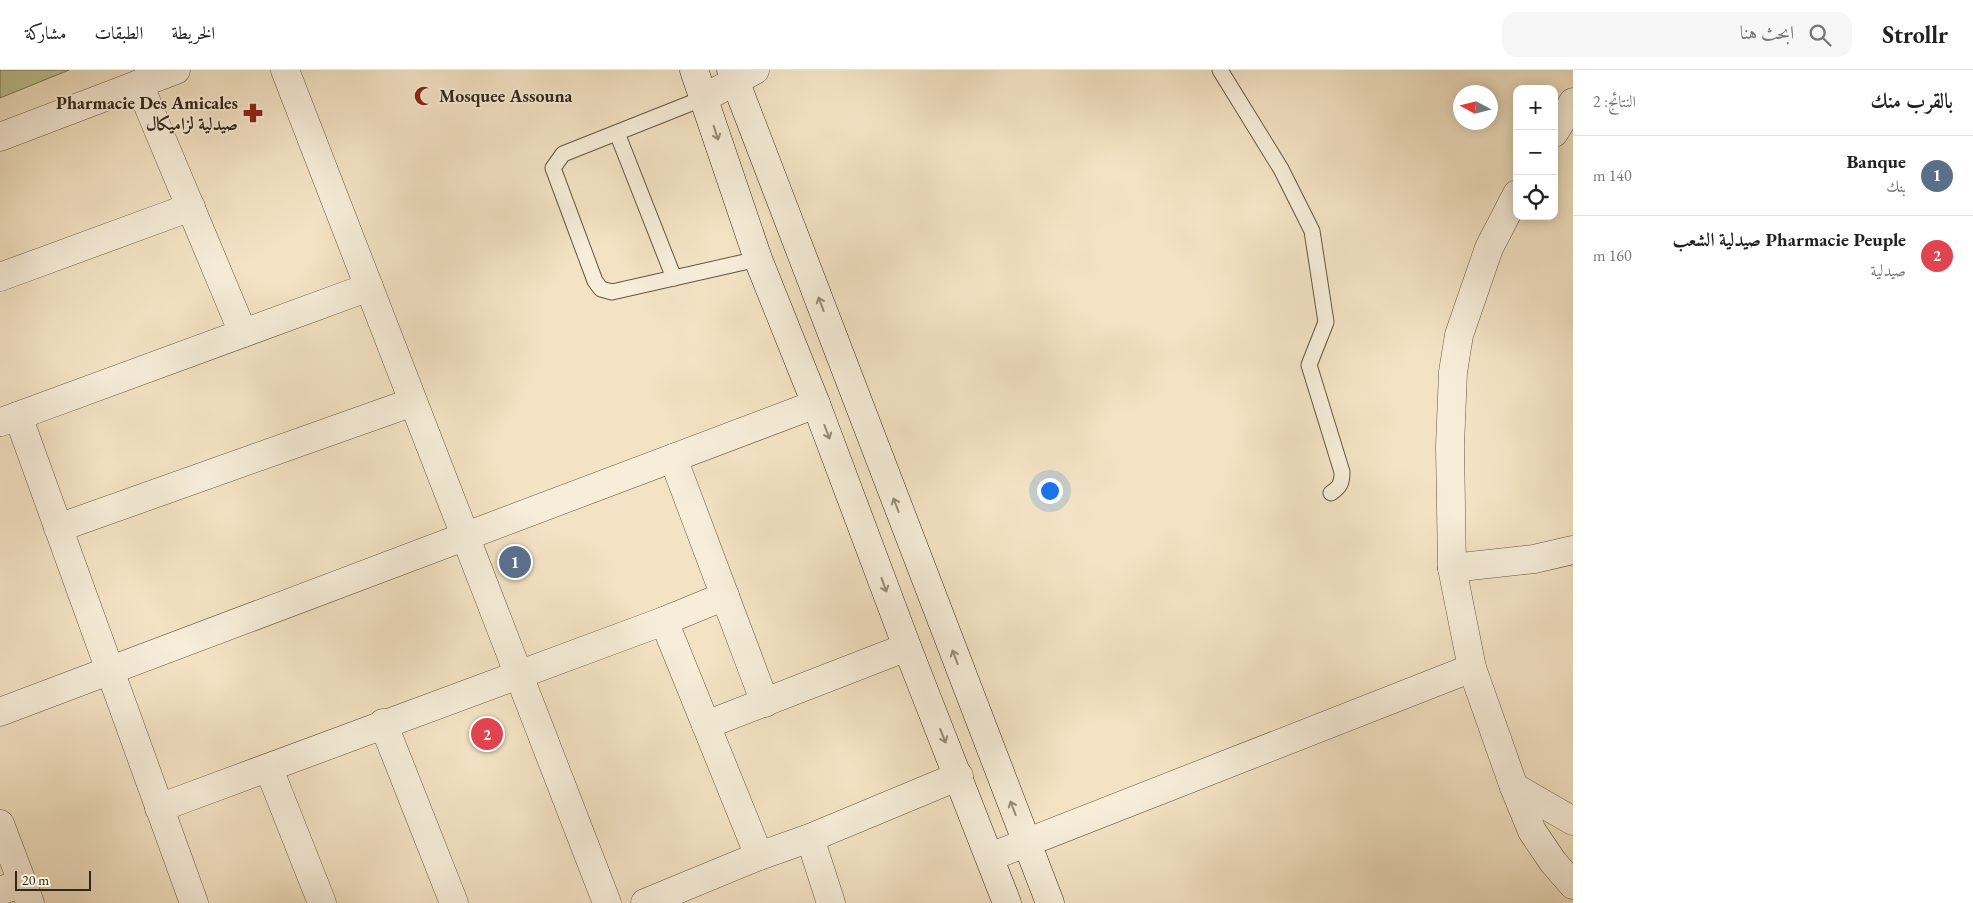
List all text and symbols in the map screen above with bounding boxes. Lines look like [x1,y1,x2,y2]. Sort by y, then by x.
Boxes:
search box [1502,12,1852,57]
text: Strollr [1882,19,1948,50]
text: ابحث هنا [1740,20,1794,45]
text: مشاركة [25,21,66,44]
text: الطبقات [94,21,143,44]
text: الخريطة [171,21,215,44]
icon: search [1806,21,1834,49]
place label: Mosquee Assouna [439,84,573,107]
mosque icon: Mosquee Assouna [413,85,435,107]
north arrow [1453,85,1498,130]
map controls [1513,85,1558,220]
button: + [1513,85,1558,130]
text: بالقرب منك [1870,87,1953,114]
place label: Pharmacie Des Amicales صيدلية لزاميكال [56,91,238,135]
text: النتائج: 2 [1593,91,1636,112]
pharmacy icon: Pharmacie Des Amicales صيدلية لزاميكال [242,102,264,124]
one-way arrow [711,124,721,140]
button: − [1513,130,1558,175]
text: Banque [1846,149,1906,174]
text: 140 m [1593,165,1632,186]
text: 1 [1933,165,1941,186]
button: locate [1513,175,1558,220]
text: بنك [1886,176,1906,197]
text: Pharmacie Peuple صيدلية الشعب [1673,227,1906,252]
text: 160 m [1593,245,1632,266]
text: 2 [1933,245,1941,266]
text: صيدلية [1871,260,1906,281]
one-way arrow [815,297,825,312]
one-way arrow [823,424,832,440]
your location [1037,478,1063,504]
one-way arrow [891,498,901,513]
pin: 1 [499,543,531,581]
one-way arrow [880,576,889,592]
one-way arrow [950,650,959,665]
pin: 2 [471,715,503,753]
one-way arrow [939,728,948,743]
one-way arrow [1008,801,1017,816]
scale bar [15,868,91,891]
text: 20 m [22,871,49,889]

